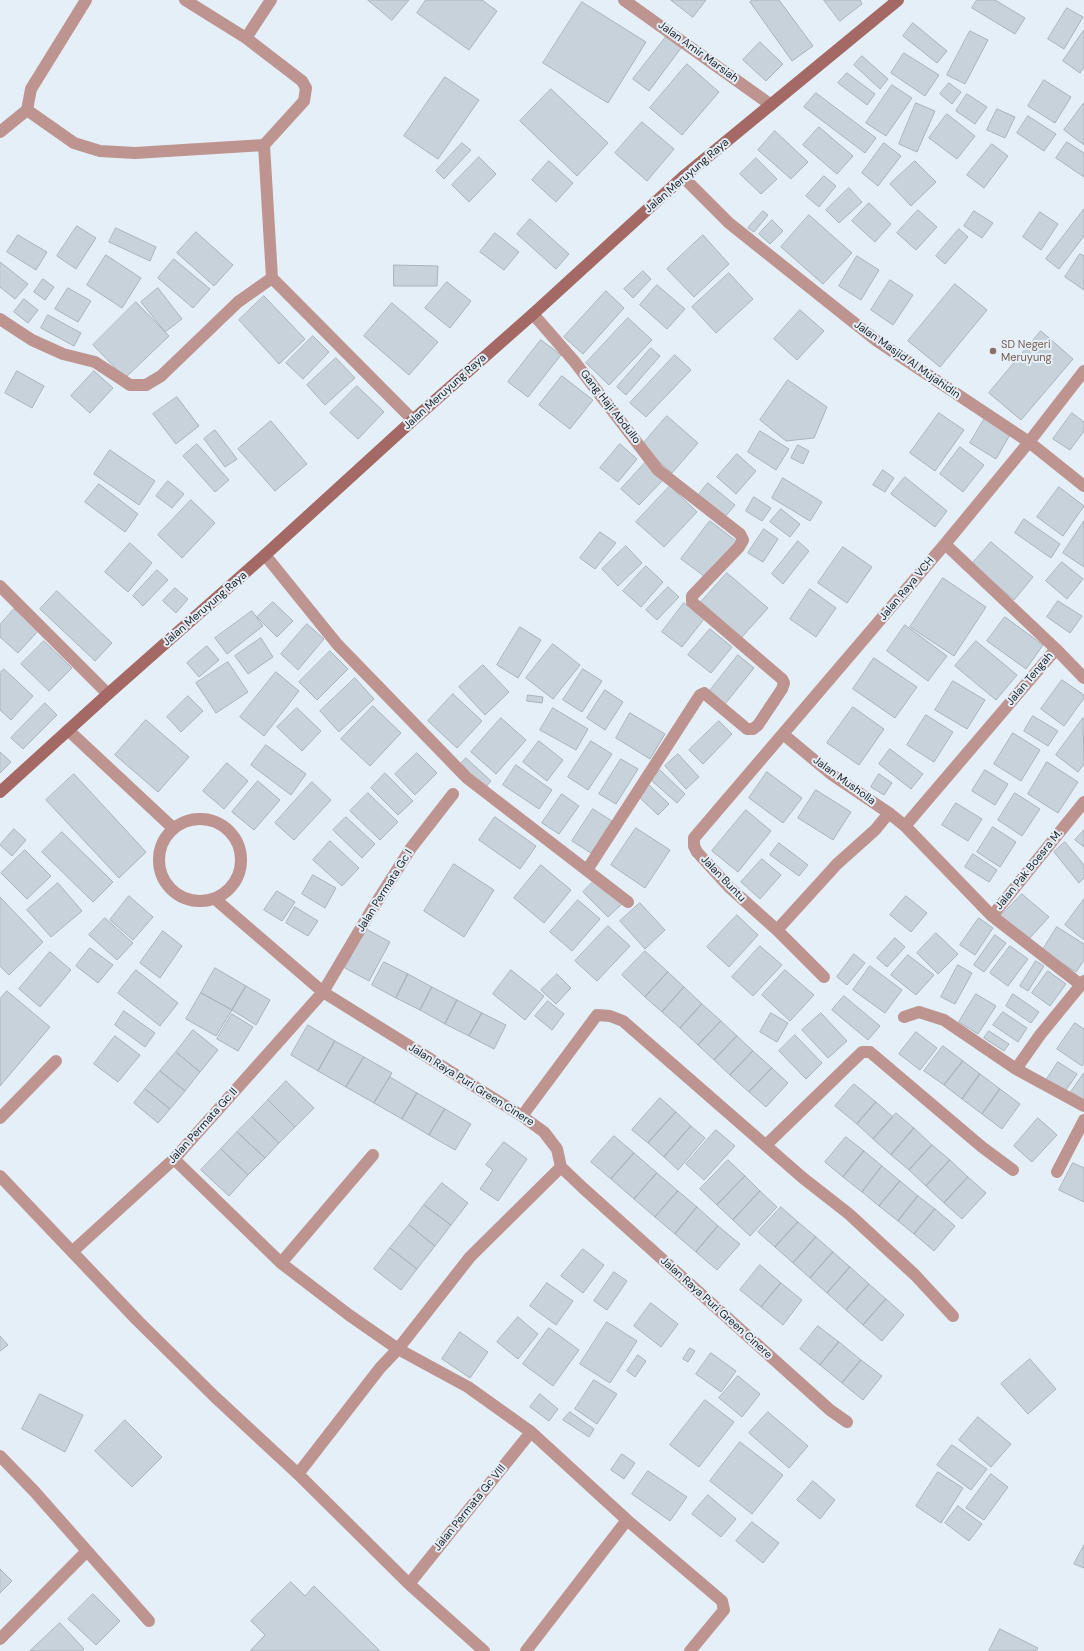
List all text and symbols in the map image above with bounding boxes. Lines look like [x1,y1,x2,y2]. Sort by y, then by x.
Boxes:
street label: Jalan Amir Marsiah [655,19,741,85]
street label: Jalan Meruyung Raya [642,136,732,216]
street label: Jalan Masjid Al Mujahidin [851,318,963,402]
place label: SD Negeri Meruyung [1001,338,1052,364]
marker: SD Negeri Meruyung [988,346,998,356]
street label: Jalan Meruyung Raya [401,351,489,433]
street label: Gang Haji Abdullo [577,367,643,447]
street label: Jalan Raya VCH [877,555,937,623]
street label: Jalan Meruyung Raya [160,569,250,649]
street label: Jalan Tengah [1004,650,1056,708]
street label: Jalan Musholla [810,754,878,808]
street label: Jalan Pak Boesra M. [993,827,1065,913]
street label: Jalan Permata Gc I [354,847,416,935]
street label: Jalan Buntu [698,853,748,905]
street label: Jalan Raya Puri Green Cinere [406,1041,536,1129]
street label: Jalan Permata Gc II [166,1086,240,1166]
street label: Jalan Raya Puri Green Cinere [658,1254,774,1362]
street label: Jalan Permata Gc VIII [431,1462,509,1554]

